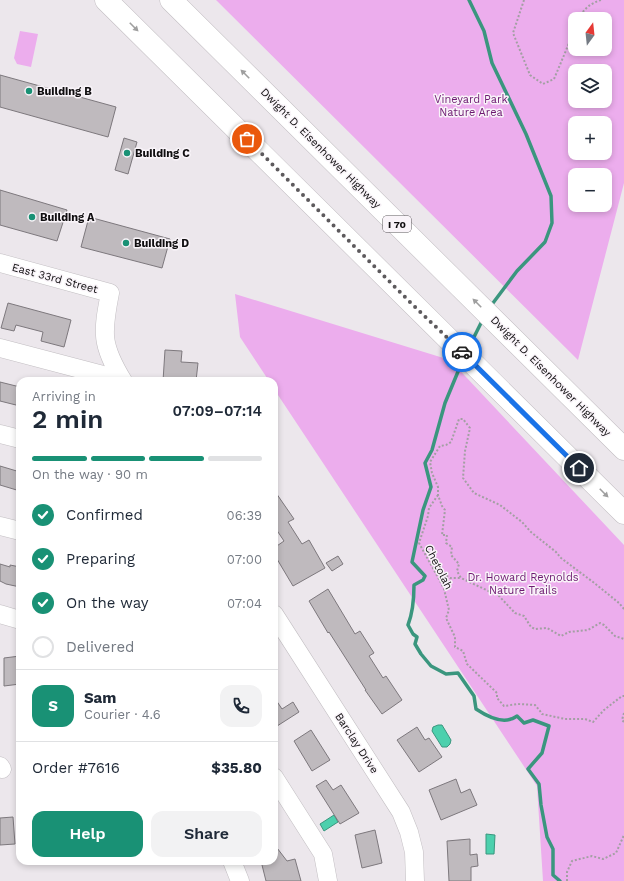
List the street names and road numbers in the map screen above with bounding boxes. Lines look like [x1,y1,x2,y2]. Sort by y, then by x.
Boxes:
street label: Dwight D. Eisenhower Highway [258,85,384,211]
road number: I 70 [383,216,411,232]
street label: East 33rd Street [11,261,100,296]
street label: Dwight D. Eisenhower Highway [488,313,614,439]
street label: Chetolah [422,543,455,592]
street label: Barclay Drive [332,711,381,776]

